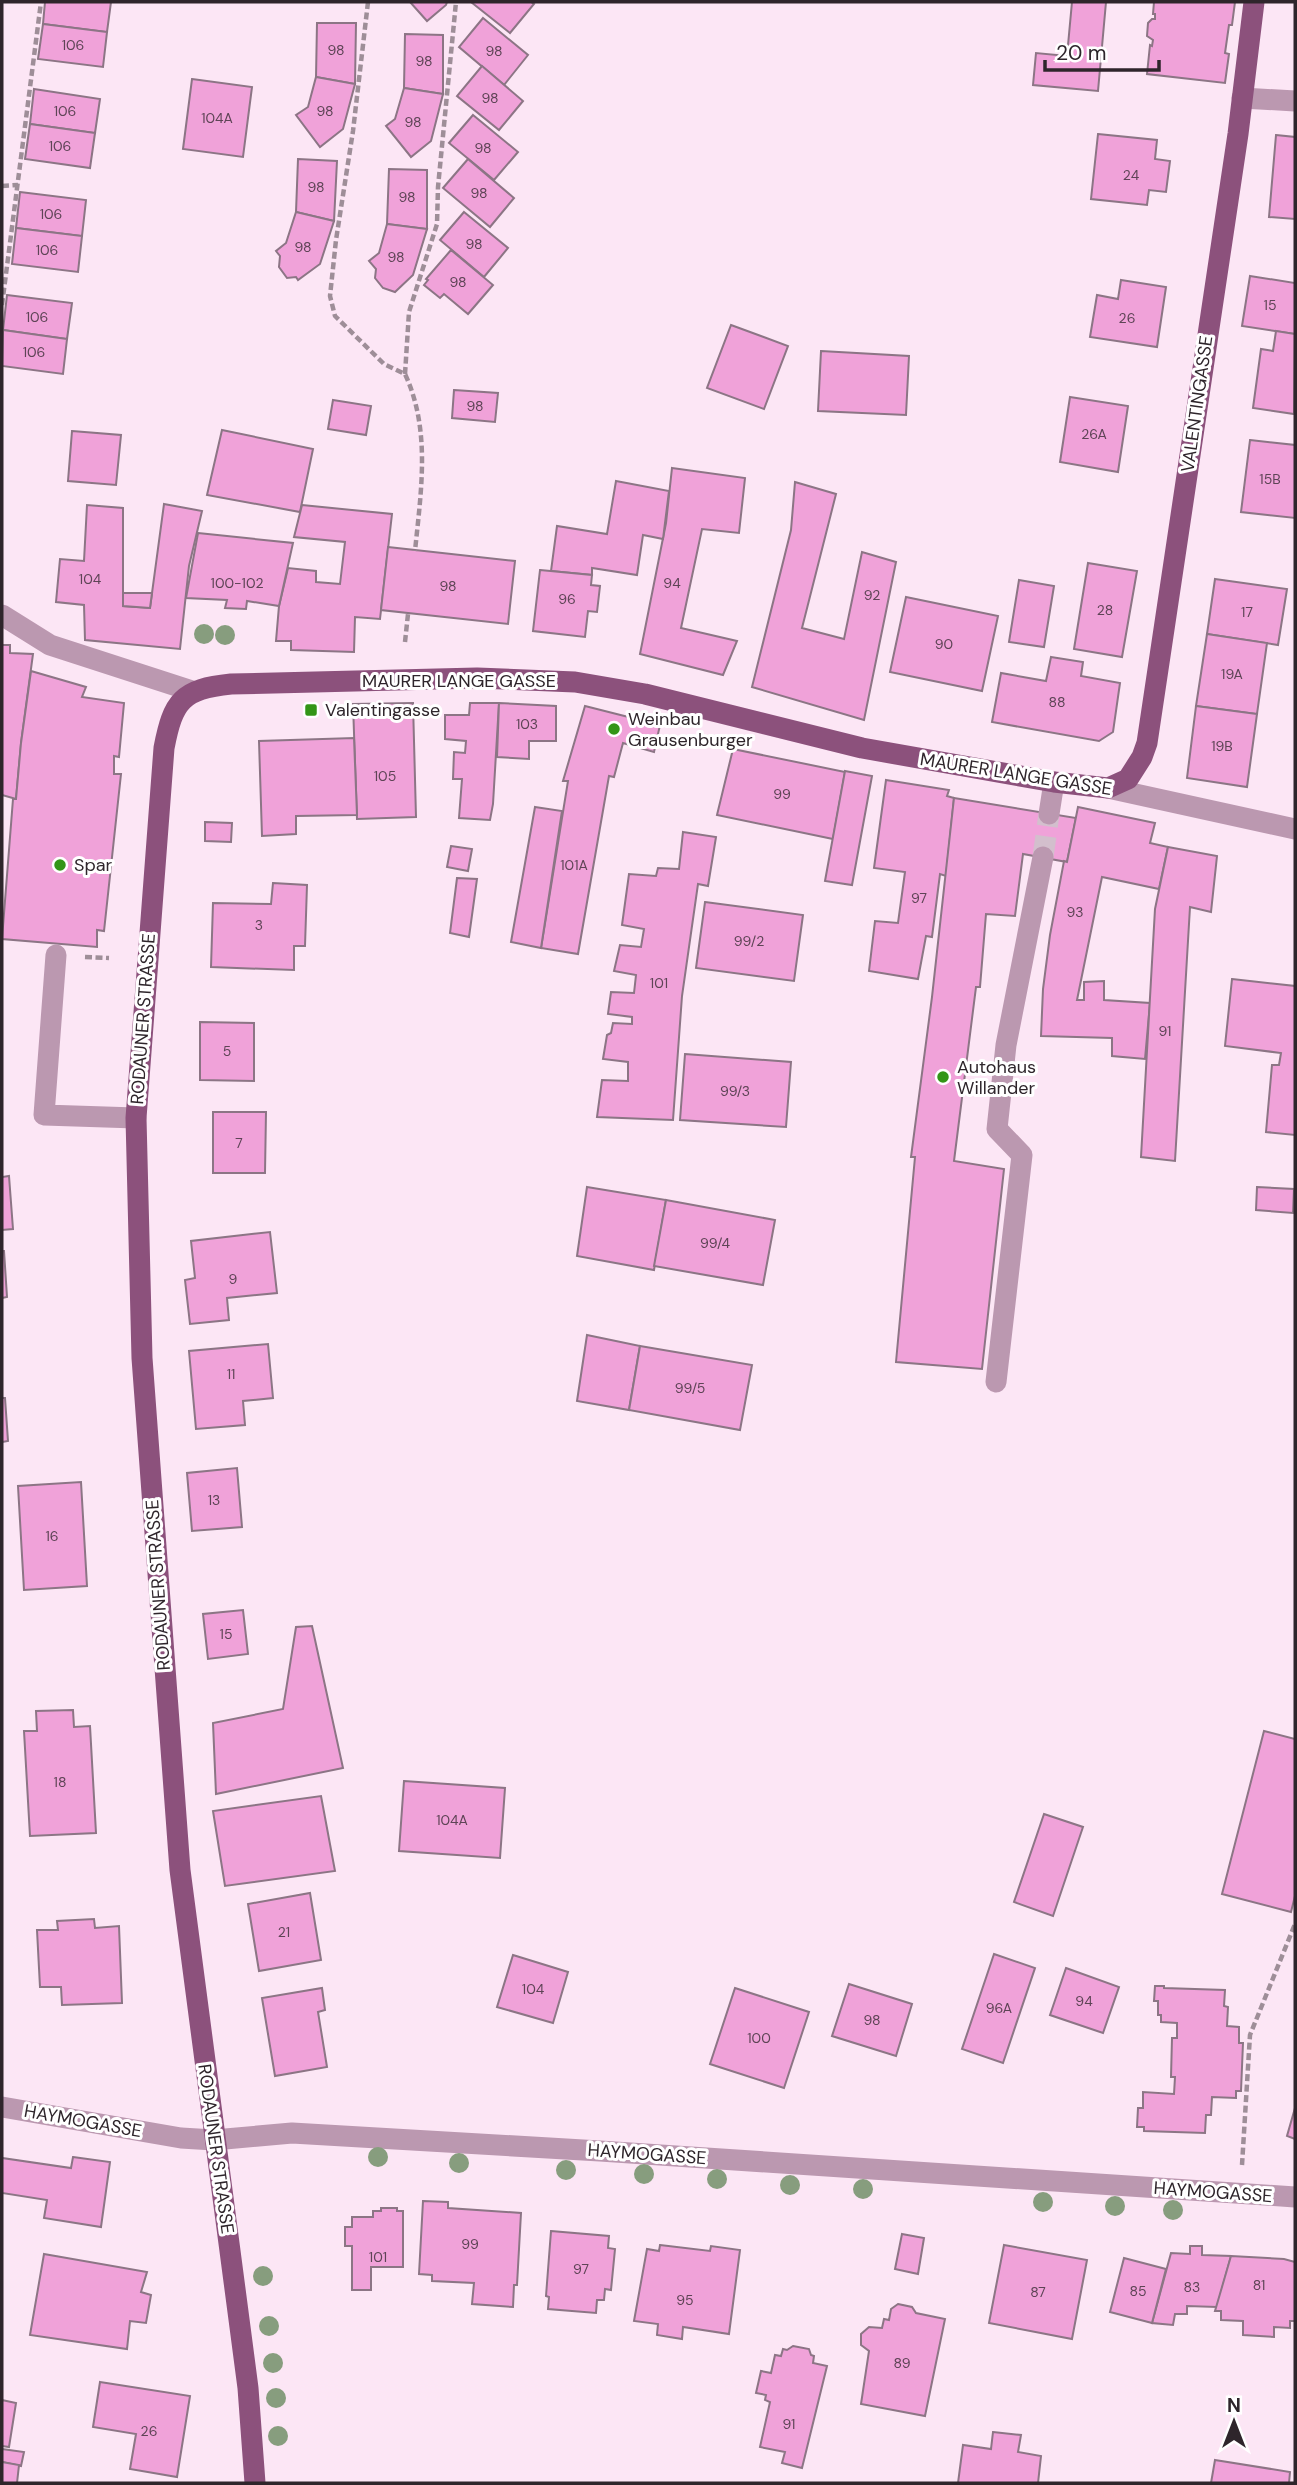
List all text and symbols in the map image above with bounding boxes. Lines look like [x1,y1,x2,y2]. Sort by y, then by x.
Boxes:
scale bar [1045,28,1159,72]
house number: 106 [62,36,84,54]
text: 20 m [1056,39,1107,67]
house number: 98 [327,41,345,59]
house number: 98 [485,42,503,60]
house number: 98 [415,52,433,70]
house number: 98 [481,89,499,107]
house number: 106 [54,102,76,120]
house number: 98 [316,102,334,120]
house number: 104A [201,109,233,127]
house number: 98 [404,113,422,131]
house number: 106 [49,137,71,155]
house number: 98 [474,139,492,157]
house number: 24 [1123,166,1140,184]
house number: 98 [307,178,325,196]
house number: 98 [470,184,488,202]
house number: 98 [398,188,416,206]
house number: 106 [40,205,62,223]
house number: 98 [465,235,483,253]
house number: 98 [294,238,312,256]
house number: 106 [36,241,58,259]
house number: 98 [387,248,405,266]
house number: 98 [449,273,467,291]
house number: 15 [1264,296,1276,314]
house number: 106 [26,308,48,326]
house number: 26 [1119,309,1135,327]
street label: VALENTINGASSE [1176,334,1218,474]
house number: 106 [23,343,45,361]
house number: 98 [466,397,484,415]
house number: 26A [1081,425,1107,443]
house number: 15B [1259,470,1281,488]
house number: 104 [79,570,102,588]
house number: 100-102 [211,574,263,592]
house number: 94 [663,574,681,592]
house number: 98 [439,577,457,595]
house number: 92 [864,586,880,604]
house number: 96 [558,590,576,608]
house number: 28 [1097,601,1113,619]
house number: 17 [1241,603,1253,621]
house number: 90 [935,635,953,653]
house number: 19A [1221,665,1243,683]
street label: MAURER LANGE GASSE [362,669,556,693]
house number: 88 [1048,693,1066,711]
place label: Valentingasse [325,698,440,722]
marker: Valentingasse [303,702,319,718]
place label: Weinbau Grausenburger [628,707,753,752]
house number: 103 [516,715,538,733]
marker: Weinbau Grausenburger [606,721,622,737]
house number: 19B [1211,737,1233,755]
street label: MAURER LANGE GASSE [918,747,1114,801]
house number: 105 [374,767,396,785]
house number: 99 [773,785,791,803]
place label: Spar [74,853,112,877]
house number: 101A [560,856,588,874]
marker: Spar [52,857,68,873]
house number: 97 [911,889,927,907]
house number: 93 [1067,903,1083,921]
house number: 3 [255,916,263,934]
house number: 99/2 [734,932,764,950]
street label: RODAUNER STRASSE [125,933,161,1105]
house number: 101 [650,974,668,992]
house number: 91 [1159,1022,1171,1040]
house number: 5 [223,1042,231,1060]
place label: Autohaus Willander [957,1055,1036,1100]
marker: Autohaus Willander [935,1069,951,1085]
house number: 99/3 [720,1082,750,1100]
house number: 7 [235,1134,243,1152]
house number: 99/4 [700,1234,730,1252]
house number: 9 [229,1270,238,1288]
house number: 11 [227,1365,235,1383]
house number: 99/5 [675,1379,705,1397]
house number: 13 [208,1491,220,1509]
street label: RODAUNER STRASSE [140,1499,176,1671]
house number: 16 [45,1527,59,1545]
house number: 15 [220,1625,232,1643]
house number: 18 [54,1773,66,1791]
house number: 104A [436,1811,468,1829]
house number: 21 [278,1923,290,1941]
house number: 104 [522,1980,545,1998]
house number: 94 [1075,1992,1093,2010]
house number: 96A [986,1999,1012,2017]
house number: 98 [863,2011,881,2029]
house number: 100 [747,2029,771,2047]
street label: RODAUNER STRASSE [192,2062,240,2236]
street label: HAYMOGASSE [22,2099,144,2143]
street label: HAYMOGASSE [587,2138,707,2170]
street label: HAYMOGASSE [1153,2176,1273,2208]
house number: 99 [461,2235,479,2253]
house number: 101 [369,2248,387,2266]
house number: 97 [573,2260,589,2278]
house number: 81 [1253,2276,1265,2294]
house number: 83 [1184,2278,1200,2296]
house number: 85 [1129,2282,1147,2300]
house number: 87 [1030,2283,1046,2301]
house number: 95 [676,2291,694,2309]
house number: 89 [894,2354,911,2372]
north arrow [1199,2387,1269,2457]
text: N [1227,2393,1241,2418]
house number: 91 [783,2415,795,2433]
house number: 26 [141,2422,157,2440]

